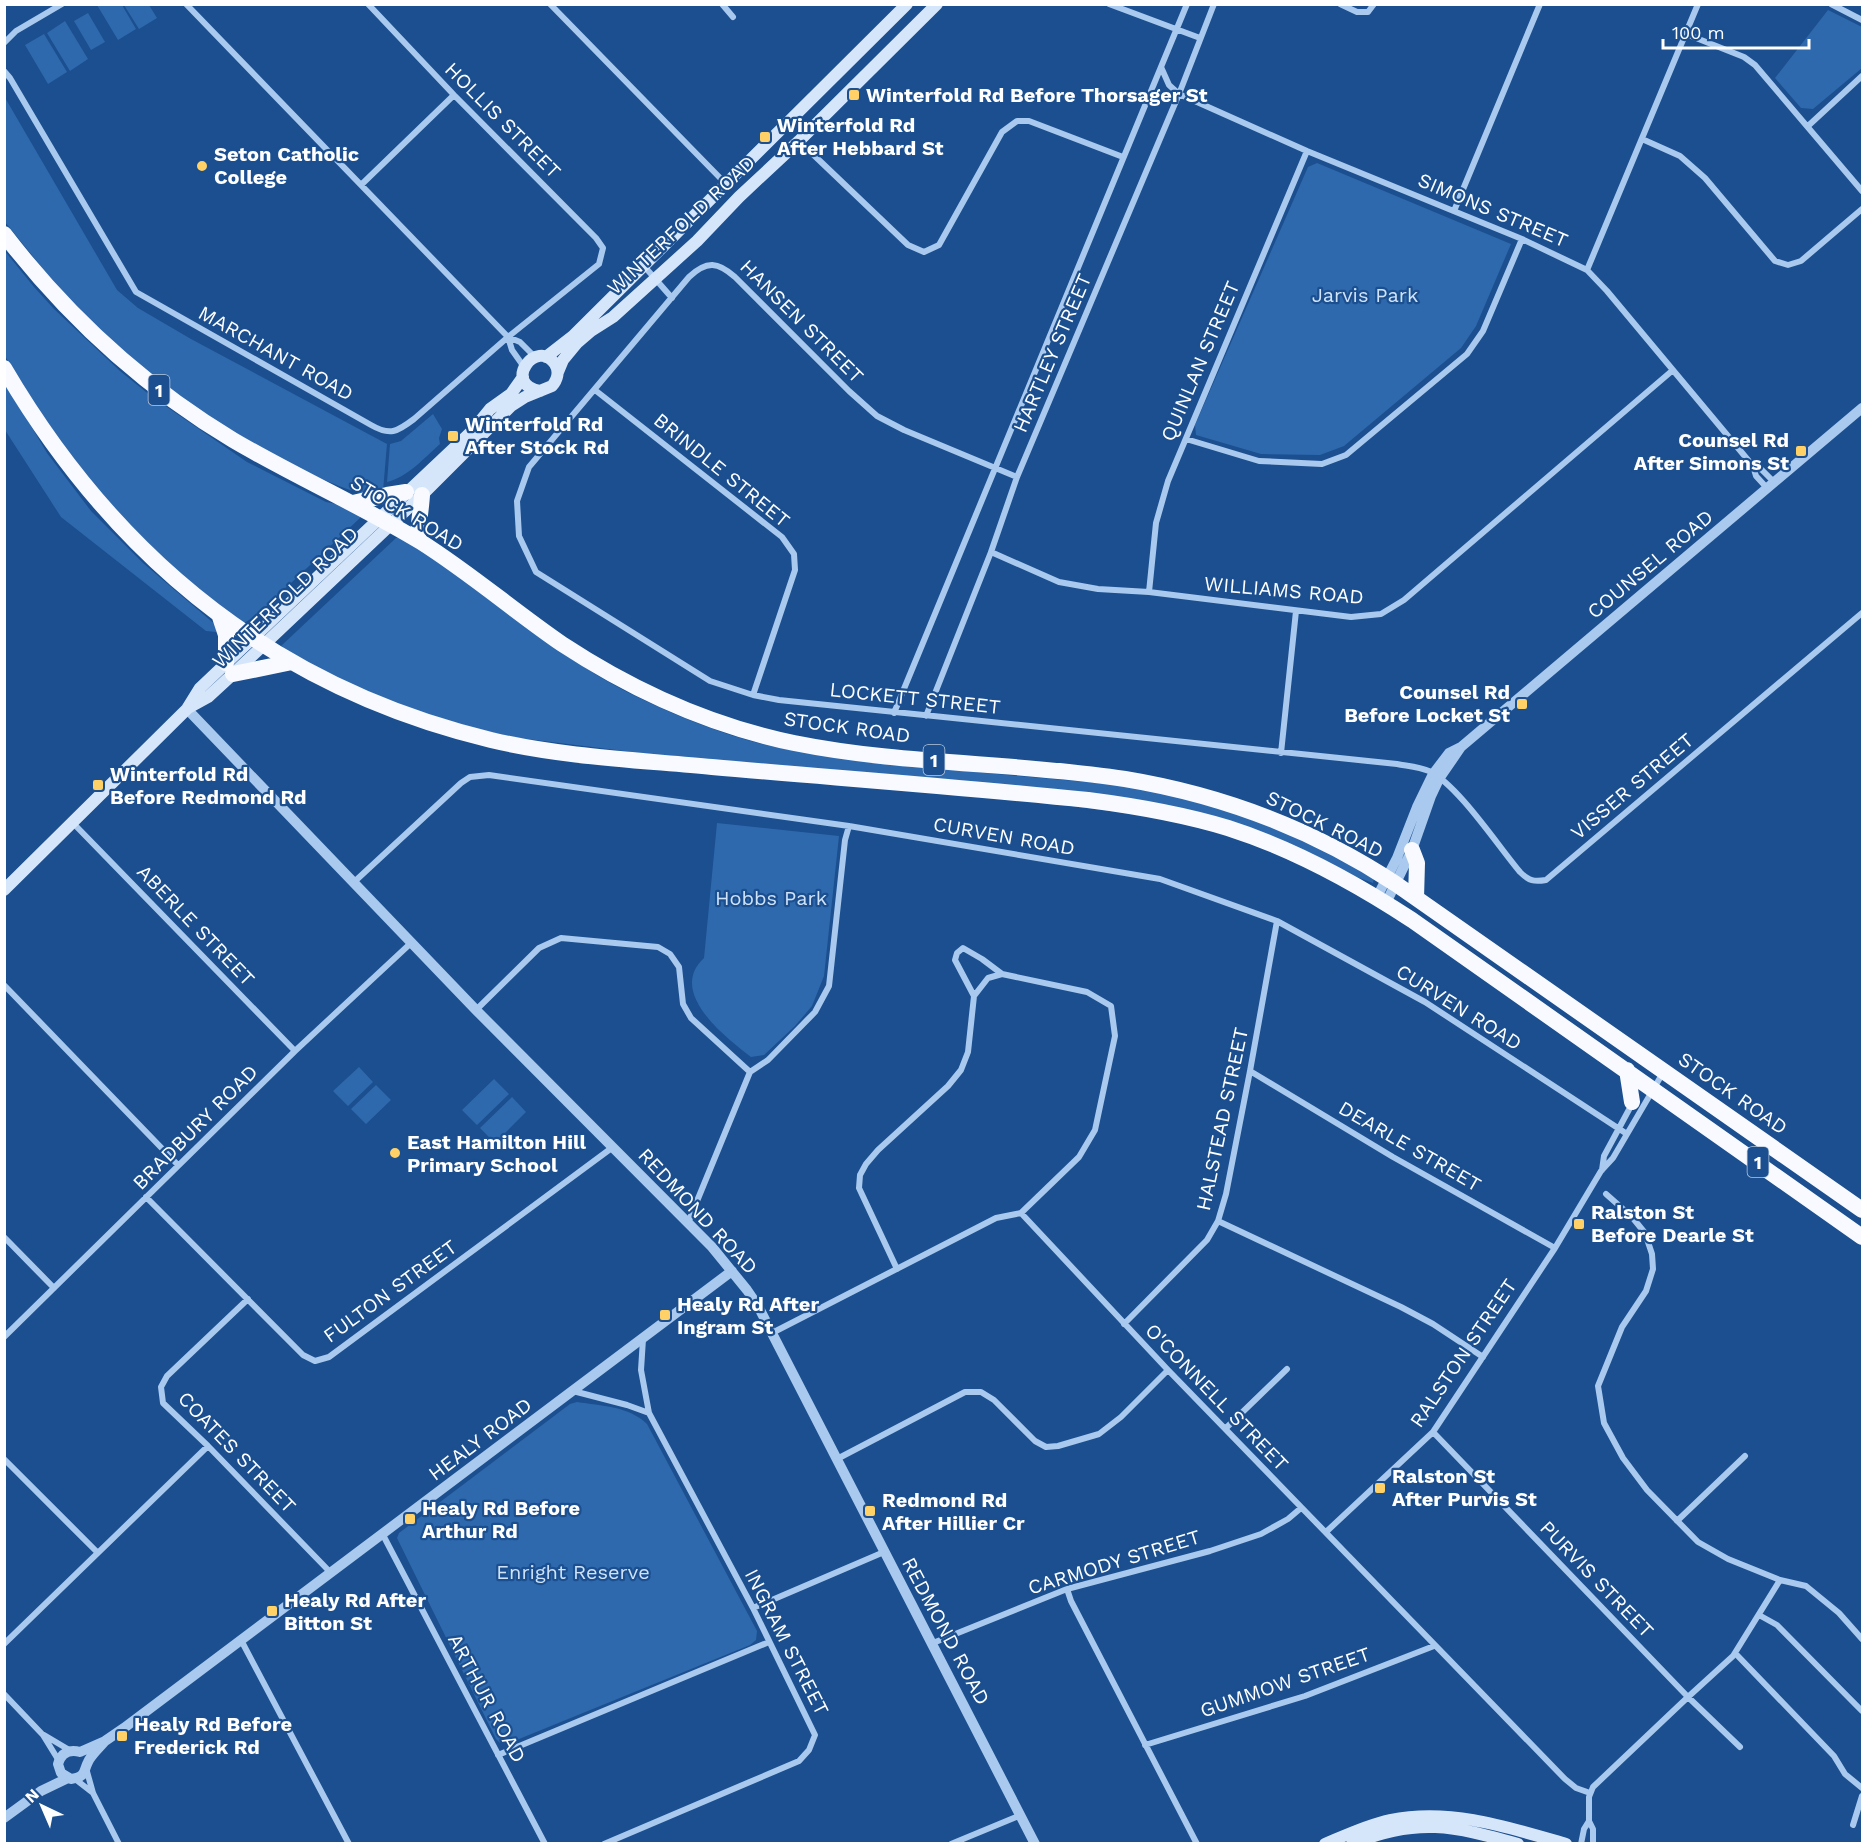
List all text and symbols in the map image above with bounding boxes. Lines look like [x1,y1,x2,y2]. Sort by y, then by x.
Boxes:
scale bar [1663,12,1808,50]
text: 100 m [1672,22,1725,43]
street label: HOLLIS STREET [440,57,566,183]
place label: Winterfold Rd Before Thorsager St [866,83,1208,107]
marker: Winterfold Rd Before Thorsager St [847,88,861,102]
place label: Winterfold Rd After Hebbard St [777,113,944,160]
marker: Winterfold Rd After Hebbard St [758,130,772,144]
place label: Seton Catholic College [214,142,359,189]
street label: WINTERFOLD ROAD [602,150,760,300]
marker: Seton Catholic College [195,159,209,173]
street label: SIMONS STREET [1415,168,1571,252]
street label: HANSEN STREET [735,254,869,388]
street label: HARTLEY STREET [1008,270,1096,436]
street label: QUINLAN STREET [1155,277,1245,445]
park label: Jarvis Park [1312,283,1418,307]
street label: MARCHANT ROAD [194,300,358,406]
road number: 1 [148,375,170,405]
street label: BRINDLE STREET [649,408,795,532]
place label: Winterfold Rd After Stock Rd [465,412,609,459]
place label: Counsel Rd After Simons St [1634,428,1789,475]
marker: Winterfold Rd After Stock Rd [446,429,460,443]
marker: Counsel Rd After Simons St [1794,444,1808,458]
street label: STOCK ROAD [346,470,468,556]
street label: COUNSEL ROAD [1582,504,1718,624]
street label: WINTERFOLD ROAD [207,521,363,673]
street label: WILLIAMS ROAD [1203,571,1365,609]
street label: LOCKETT STREET [828,677,1002,719]
place label: Counsel Rd Before Locket St [1344,680,1510,727]
marker: Counsel Rd Before Locket St [1515,697,1529,711]
street label: STOCK ROAD [782,706,912,748]
street label: VISSER STREET [1566,728,1698,844]
road number: 1 [924,745,944,775]
place label: Winterfold Rd Before Redmond Rd [110,762,307,809]
marker: Winterfold Rd Before Redmond Rd [91,778,105,792]
street label: STOCK ROAD [1262,785,1388,863]
street label: CURVEN ROAD [931,812,1077,860]
street label: ABERLE STREET [132,859,260,991]
park label: Hobbs Park [715,886,827,910]
street label: CURVEN ROAD [1392,959,1526,1055]
street label: HALSTEAD STREET [1191,1025,1253,1213]
street label: STOCK ROAD [1674,1047,1792,1139]
street label: BRADBURY ROAD [128,1060,262,1194]
street label: DEARLE STREET [1335,1096,1485,1196]
place label: East Hamilton Hill Primary School [407,1130,587,1177]
street label: REDMOND ROAD [633,1143,763,1279]
marker: East Hamilton Hill Primary School [388,1146,402,1160]
road number: 1 [1748,1147,1768,1177]
place label: Ralston St Before Dearle St [1591,1200,1754,1247]
marker: Ralston St Before Dearle St [1572,1217,1586,1231]
street label: FULTON STREET [319,1235,461,1347]
street label: RALSTON STREET [1404,1274,1522,1432]
place label: Healy Rd After Ingram St [677,1292,819,1339]
marker: Healy Rd After Ingram St [658,1308,672,1322]
street label: O'CONNELL STREET [1140,1318,1294,1476]
street label: COATES STREET [173,1386,301,1518]
street label: HEALY ROAD [424,1392,536,1486]
place label: Ralston St After Purvis St [1392,1464,1537,1511]
marker: Ralston St After Purvis St [1373,1481,1387,1495]
place label: Redmond Rd After Hillier Cr [882,1488,1025,1535]
place label: Healy Rd Before Arthur Rd [422,1496,580,1543]
marker: Redmond Rd After Hillier Cr [863,1504,877,1518]
marker: Healy Rd Before Arthur Rd [403,1512,417,1526]
street label: PURVIS STREET [1535,1516,1659,1642]
street label: CARMODY STREET [1025,1524,1203,1600]
street label: REDMOND ROAD [897,1553,995,1709]
park label: Enright Reserve [496,1560,650,1584]
street label: INGRAM STREET [740,1565,834,1719]
place label: Healy Rd After Bitton St [284,1588,426,1635]
marker: Healy Rd After Bitton St [265,1604,279,1618]
street label: ARTHUR ROAD [443,1629,531,1767]
street label: GUMMOW STREET [1197,1642,1373,1722]
place label: Healy Rd Before Frederick Rd [134,1712,292,1759]
marker: Healy Rd Before Frederick Rd [115,1729,129,1743]
north arrow [12,1776,72,1836]
text: N [21,1785,43,1807]

